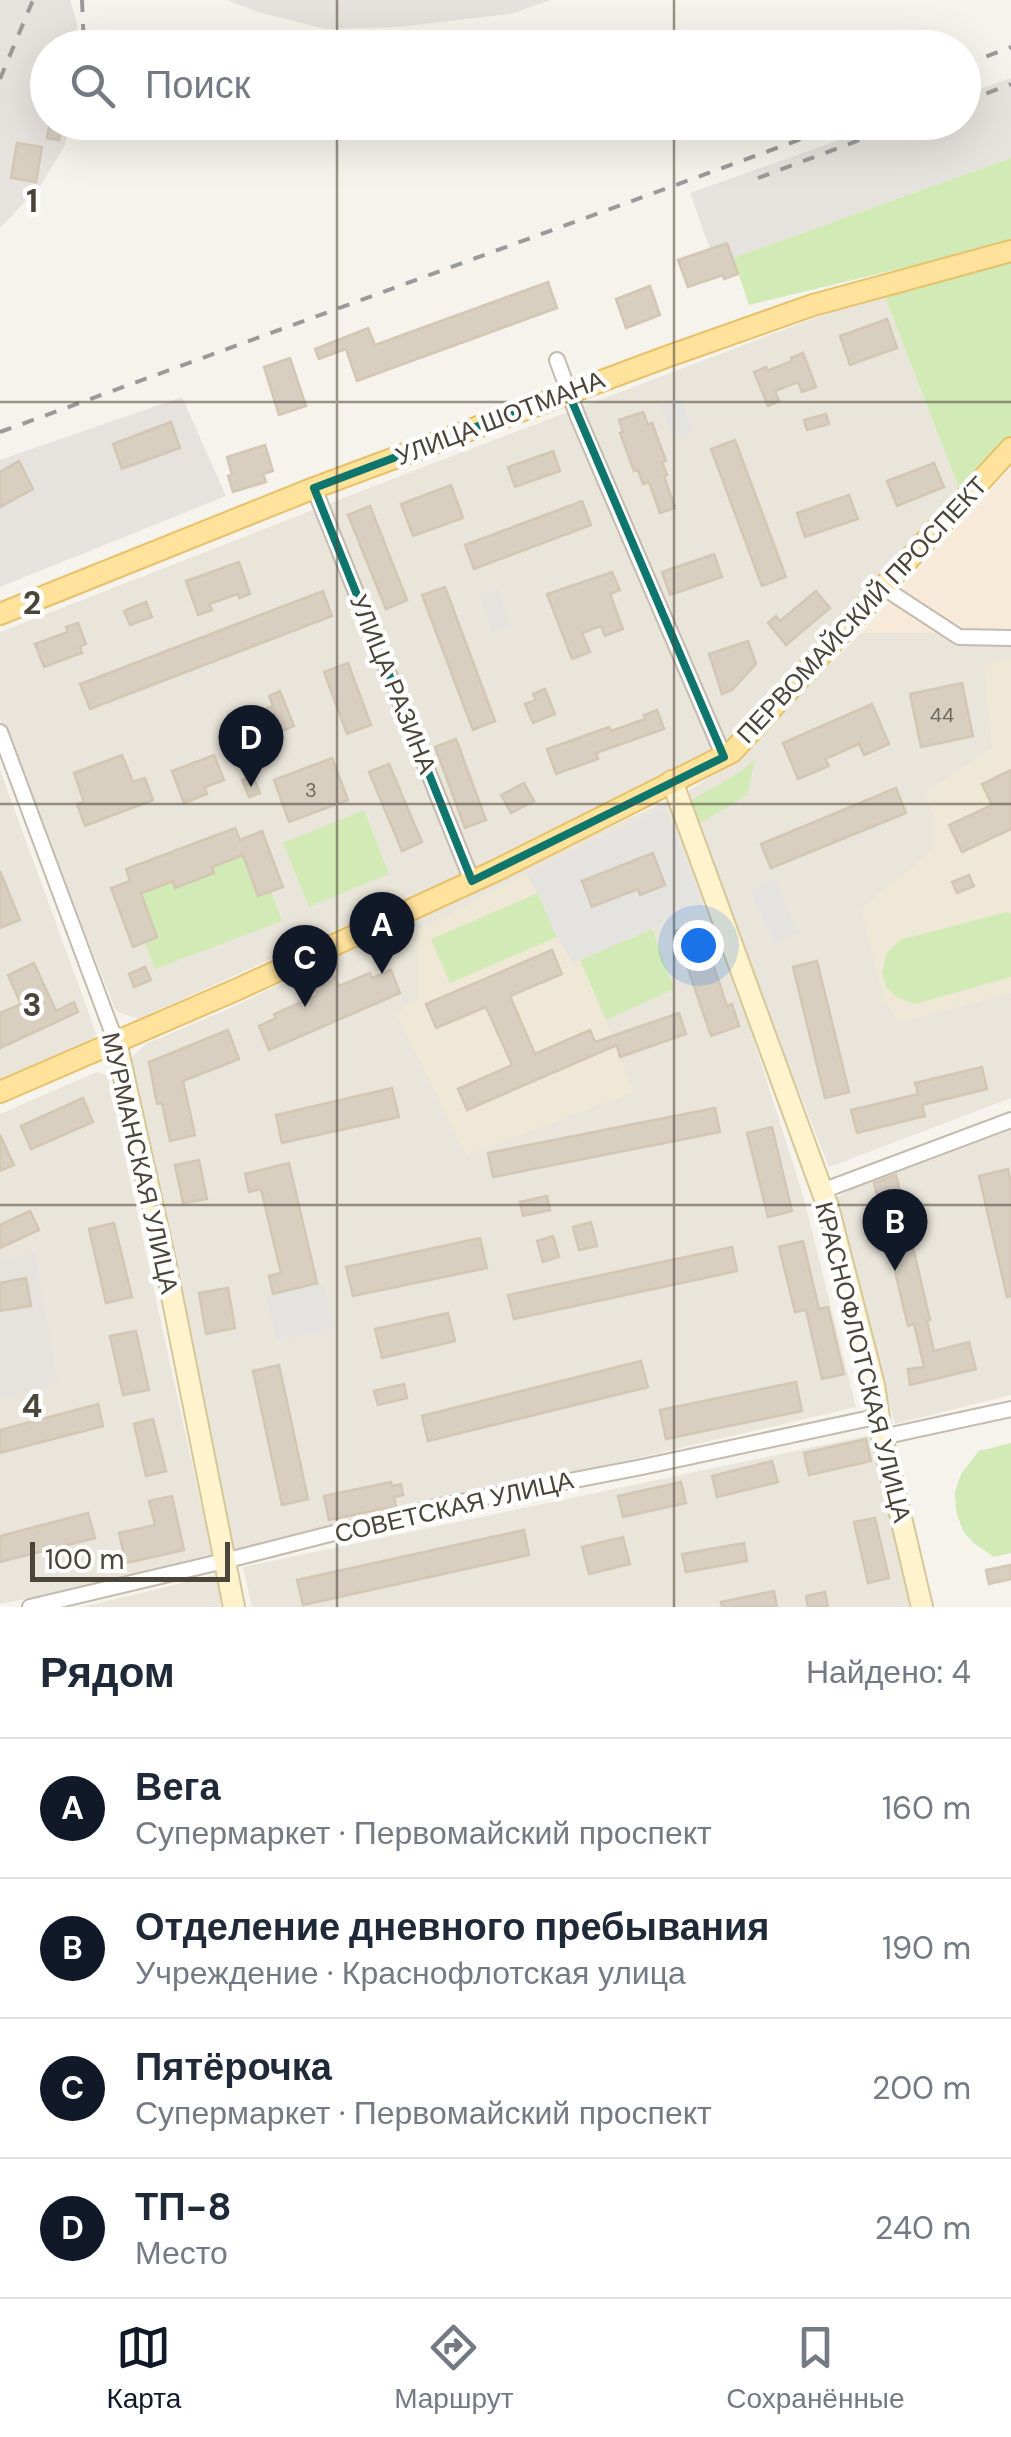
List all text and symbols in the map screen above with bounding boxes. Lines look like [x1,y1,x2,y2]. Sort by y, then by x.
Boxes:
search box [30,30,981,140]
icon: search [65,58,120,113]
text: Поиск [145,60,250,110]
text: 1 [26,180,38,222]
street label: УЛИЦА ШОТМАНА [391,363,609,473]
street label: ПЕРВОМАЙСКИЙ ПРОСПЕКТ [729,470,995,750]
text: 2 [23,582,41,624]
street label: УЛИЦА РАЗИНА [342,590,444,779]
house number: 44 [930,702,954,728]
pin: D [218,704,284,787]
house number: 3 [305,777,317,803]
pin: A [350,892,414,974]
your location [673,920,724,971]
pin: C [272,924,338,1007]
text: 3 [22,984,42,1026]
street label: МУРМАНСКАЯ УЛИЦА [94,1029,186,1297]
pin: B [862,1188,928,1271]
street label: КРАСНОФЛОТСКАЯ УЛИЦА [807,1198,919,1526]
text: 4 [22,1385,42,1427]
street label: СОВЕТСКАЯ УЛИЦА [331,1463,577,1551]
scale bar [30,1537,230,1582]
text: 100 m [45,1541,124,1578]
text: Рядом [40,1645,175,1700]
text: Найдено: 4 [806,1651,971,1693]
text: Вега [135,1762,221,1812]
text: A [61,1787,84,1829]
text: 160 m [882,1787,971,1829]
text: Супермаркет · Первомайский проспект [135,1812,712,1854]
text: Отделение дневного пребывания [135,1902,769,1952]
text: B [62,1927,83,1969]
text: 190 m [882,1927,971,1969]
text: Учреждение · Краснофлотская улица [135,1952,686,1994]
text: Пятёрочка [135,2042,332,2092]
text: C [61,2067,84,2109]
text: 200 m [872,2067,971,2109]
text: Супермаркет · Первомайский проспект [135,2092,712,2134]
text: ТП-8 [135,2182,231,2232]
text: D [61,2207,84,2249]
text: 240 m [875,2207,971,2249]
text: Место [135,2232,228,2274]
tab: Карта [106,2320,181,2417]
tab: Маршрут [394,2320,513,2417]
tab: Сохранённые [726,2320,905,2417]

